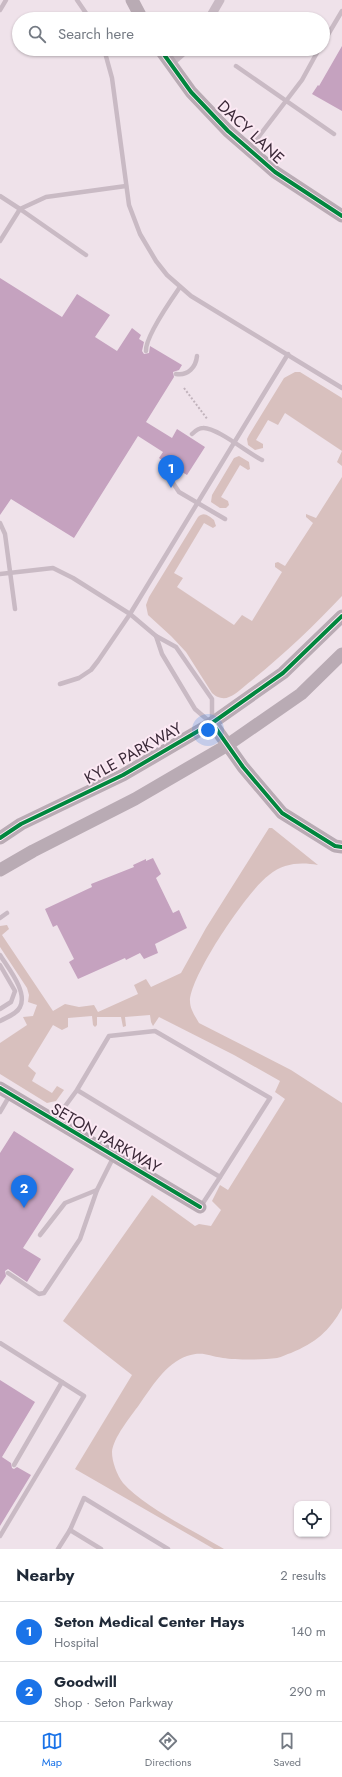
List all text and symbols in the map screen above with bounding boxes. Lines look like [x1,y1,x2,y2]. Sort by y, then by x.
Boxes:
search box [12,12,330,56]
icon: search [26,23,48,45]
text: Search here [58,23,134,45]
street label: DACY LANE [212,95,290,169]
pin: 1 [158,455,184,488]
street label: KYLE PARKWAY [80,717,186,789]
your location [198,720,218,740]
street label: SETON PARKWAY [47,1097,165,1179]
pin: 2 [11,1175,37,1208]
map controls [294,1501,330,1537]
button: locate [294,1501,330,1537]
text: Nearby [16,1563,74,1587]
text: 2 results [280,1566,326,1585]
text: Seton Medical Center Hays [54,1611,244,1633]
text: 1 [26,1622,32,1641]
text: 140 m [291,1622,326,1641]
text: Hospital [54,1633,99,1652]
text: Goodwill [54,1671,117,1693]
text: 2 [25,1682,33,1701]
text: 290 m [289,1682,326,1701]
text: Shop · Seton Parkway [54,1693,173,1712]
tab: Map [41,1730,63,1770]
tab: Directions [145,1730,191,1770]
tab: Saved [273,1730,301,1770]

